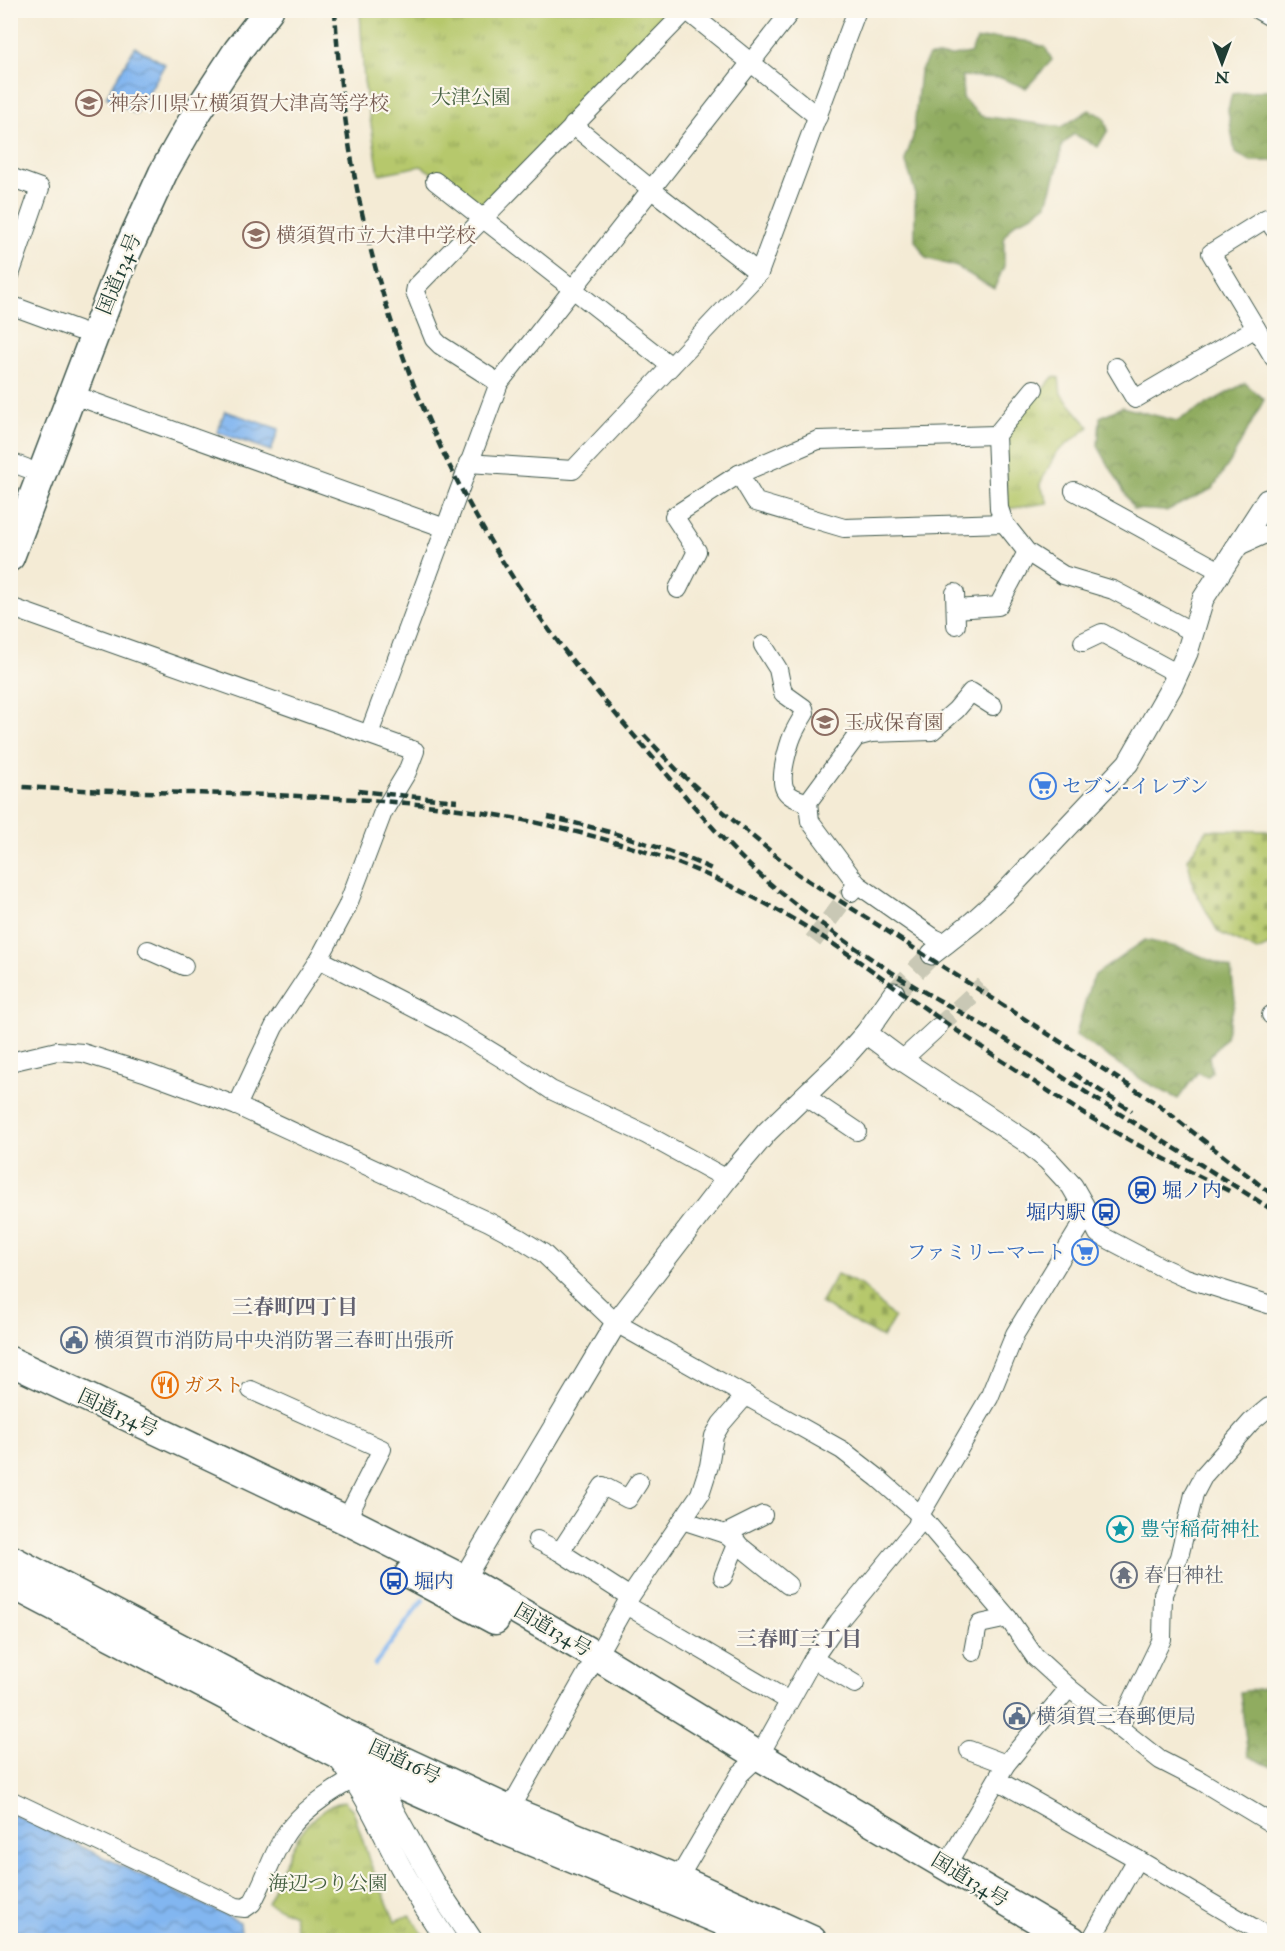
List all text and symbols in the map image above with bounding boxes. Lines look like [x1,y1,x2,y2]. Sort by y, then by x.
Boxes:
north arrow [1192,33,1252,93]
text: N [1214,67,1230,87]
park label: 大津公園 [431,85,511,110]
school or university icon: 神奈川県立横須賀大津高等学校 [74,88,104,118]
place label: 神奈川県立横須賀大津高等学校 [109,91,389,116]
school or university icon: 横須賀市立大津中学校 [241,220,271,250]
place label: 横須賀市立大津中学校 [276,223,476,248]
street label: 国道134号 [91,230,147,318]
school or university icon: 玉成保育園 [810,707,840,737]
place label: 玉成保育園 [844,710,944,735]
supermarket icon: セブン-イレブン [1028,771,1058,801]
place label: セブン-イレブン [1062,774,1209,799]
station icon: 堀ノ内 [1127,1175,1157,1205]
place label: 堀ノ内 [1162,1178,1222,1203]
bus stop icon: 堀内駅 [1091,1197,1121,1227]
place label: 堀内駅 [1026,1200,1086,1225]
supermarket icon: ファミリーマート [1070,1237,1100,1267]
place label: ファミリーマート [906,1240,1066,1265]
district label: 三春町四丁目 [232,1294,358,1321]
public building icon: 横須賀市消防局中央消防署三春町出張所 [59,1325,89,1355]
place label: 横須賀市消防局中央消防署三春町出張所 [94,1328,454,1353]
restaurant icon: ガスト [150,1370,180,1400]
place label: ガスト [184,1373,244,1398]
street label: 国道134号 [74,1384,162,1442]
place icon: 豊守稲荷神社 [1105,1514,1135,1544]
place label: 豊守稲荷神社 [1140,1517,1260,1542]
temple icon: 春日神社 [1109,1560,1139,1590]
place label: 春日神社 [1144,1563,1224,1588]
bus stop icon: 堀内 [379,1566,409,1596]
place label: 堀内 [414,1569,454,1594]
street label: 国道134号 [510,1598,596,1662]
district label: 三春町三丁目 [736,1626,862,1653]
public building icon: 横須賀三春郵便局 [1002,1701,1032,1731]
place label: 横須賀三春郵便局 [1036,1704,1196,1729]
street label: 国道16号 [365,1734,445,1790]
street label: 国道134号 [927,1847,1013,1913]
park label: 海辺つり公園 [268,1871,388,1896]

